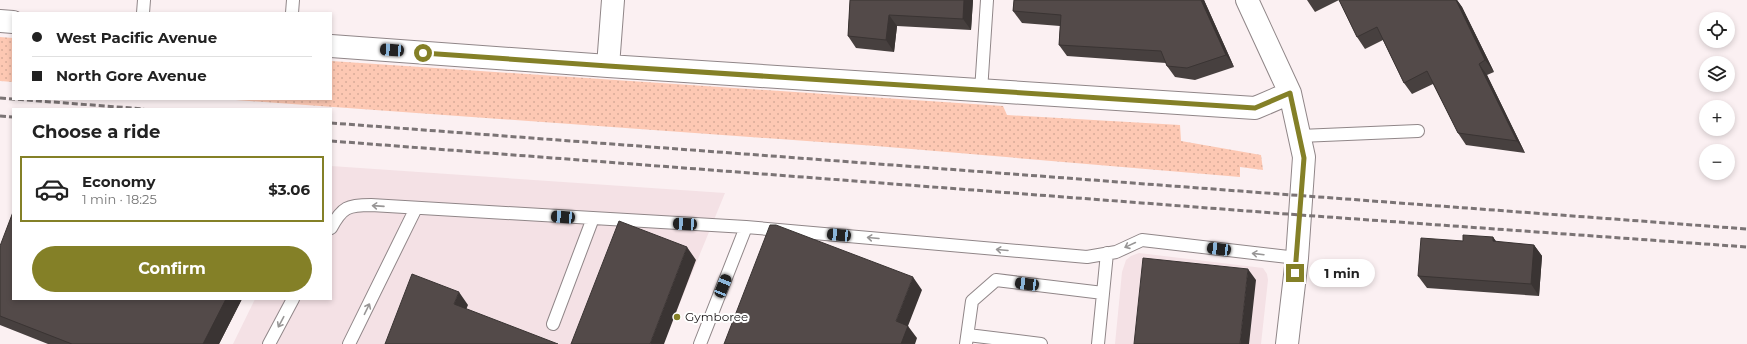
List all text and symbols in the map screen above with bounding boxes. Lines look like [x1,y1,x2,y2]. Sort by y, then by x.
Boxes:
map controls [1699,12,1735,180]
button: locate [1699,12,1735,48]
text: West Pacific Avenue [56,28,217,47]
car [380,43,404,57]
route start [414,44,432,62]
button: layers [1699,56,1735,92]
text: North Gore Avenue [56,66,207,85]
button: + [1699,100,1735,136]
text: Choose a ride [32,121,160,143]
button: − [1699,144,1735,180]
icon: car [34,171,70,207]
text: Economy [82,172,155,191]
text: $3.06 [268,180,310,199]
text: 1 min · 18:25 [82,191,157,207]
one-way arrow [372,202,385,209]
car [551,210,575,224]
car [673,217,697,231]
car [827,228,851,242]
one-way arrow [867,235,880,242]
one-way arrow [1124,242,1136,249]
car [1206,242,1232,256]
button: Confirm [32,246,312,292]
one-way arrow [996,246,1009,253]
one-way arrow [1252,250,1265,258]
callout: 1 min [1309,259,1375,287]
route end [1286,264,1304,282]
text: 1 min [1324,265,1360,281]
car [713,273,733,299]
car [1014,277,1040,291]
one-way arrow [364,303,371,315]
place label: Gymboree [685,309,748,324]
marker: Gymboree [672,312,682,322]
one-way arrow [276,315,284,327]

